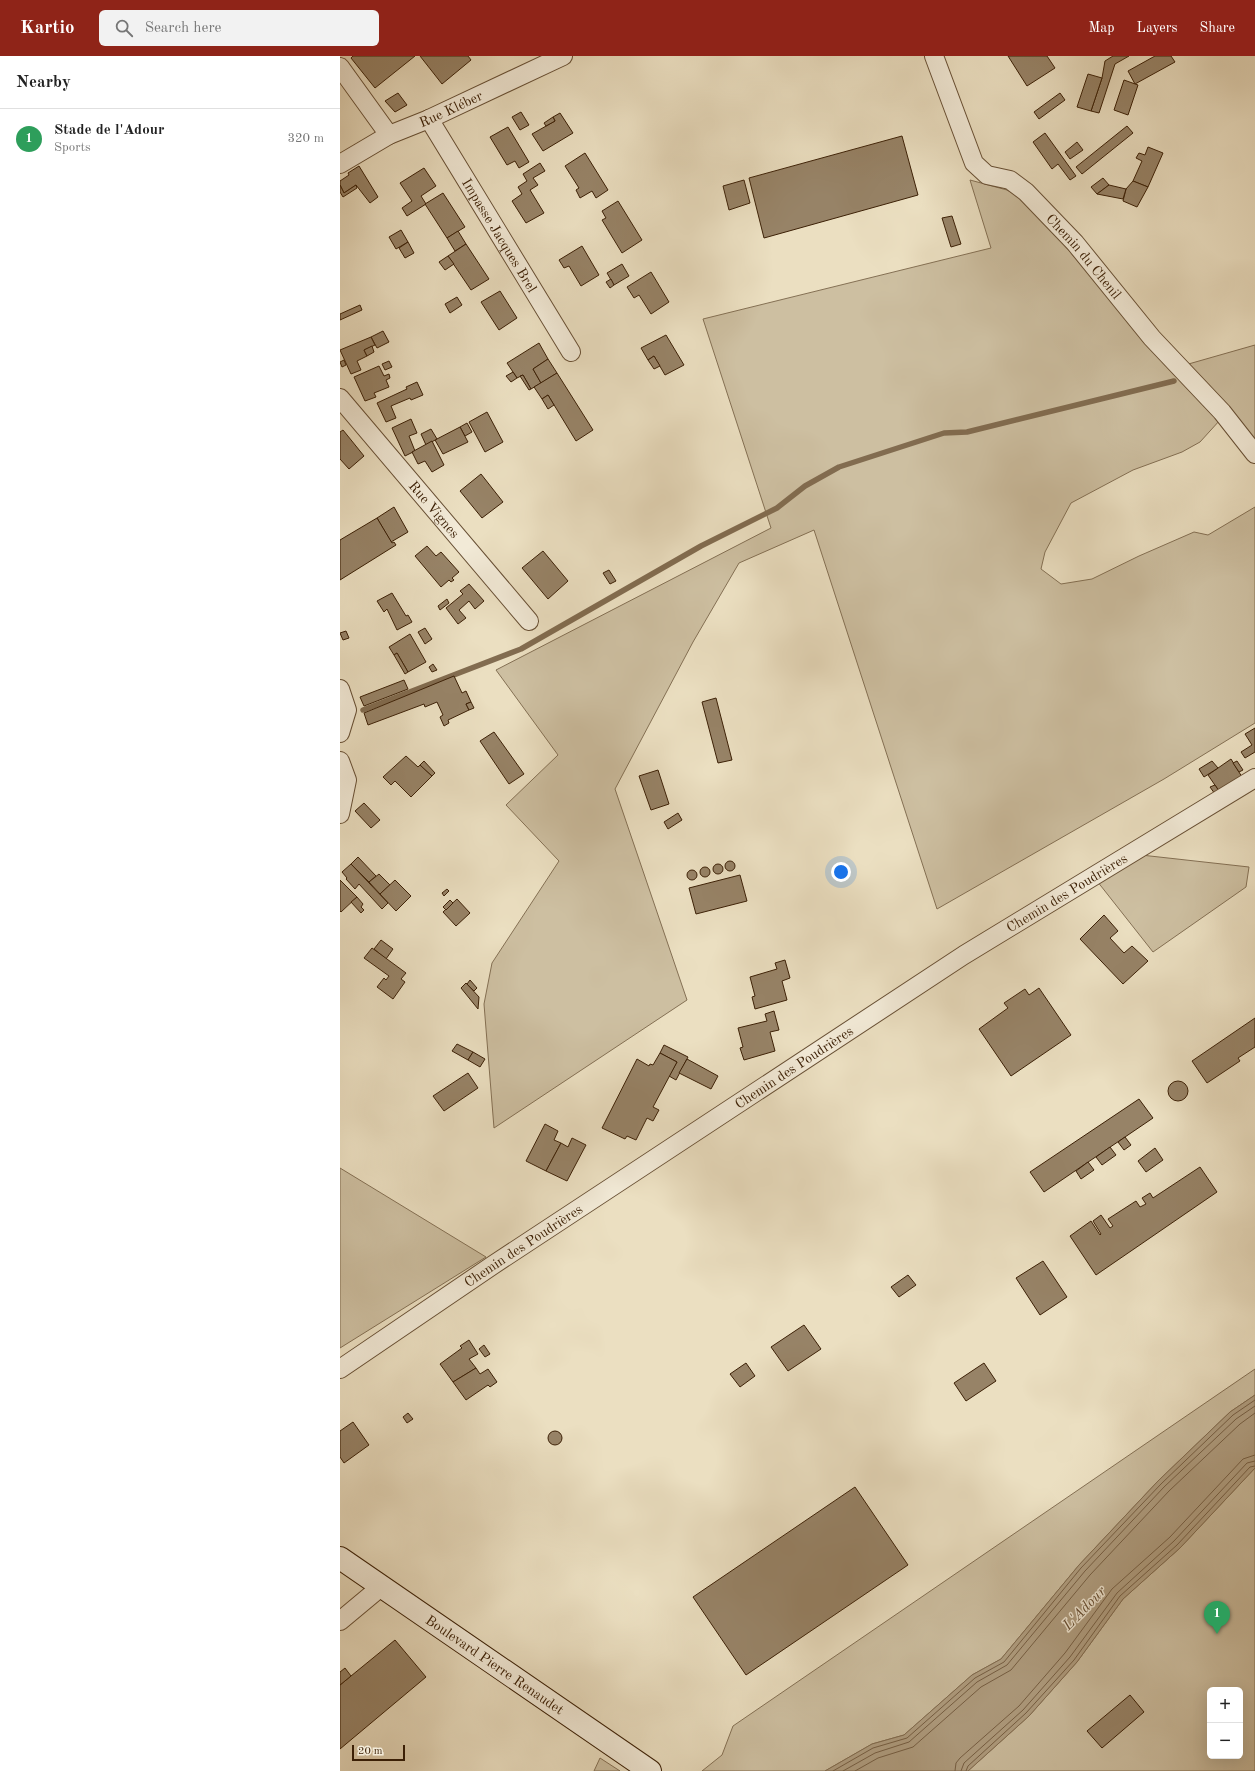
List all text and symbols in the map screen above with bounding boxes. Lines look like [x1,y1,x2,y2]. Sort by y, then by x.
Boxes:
search box [99,10,379,46]
icon: search [113,17,135,39]
text: Kartio [20,19,75,38]
text: Search here [145,21,221,36]
text: Map [1089,21,1115,35]
text: Layers [1137,21,1178,35]
text: Share [1200,21,1235,35]
text: Nearby [16,74,71,91]
street label: Rue Kléber [417,89,485,130]
text: Stade de l'Adour [54,123,164,138]
text: 1 [25,132,33,145]
text: 320 m [287,132,324,145]
text: Sports [54,141,91,154]
street label: Impasse Jacques Brel [459,176,539,295]
street label: Chemin du Chenil [1043,212,1123,302]
street label: Rue Vignes [406,479,461,541]
street label: Chemin des Poudrières [1004,851,1130,935]
your location [831,862,851,882]
street label: Chemin des Poudrières [733,1024,856,1112]
street label: Chemin des Poudrières [462,1202,585,1290]
water label: L'Adour [1060,1584,1110,1635]
pin: 1 [1204,1601,1230,1634]
street label: Boulevard Pierre Renaudet [423,1613,566,1718]
map controls [1207,1687,1243,1759]
button: + [1207,1687,1243,1723]
button: − [1207,1723,1243,1759]
scale bar [352,1743,405,1762]
text: 20 m [358,1746,383,1757]

